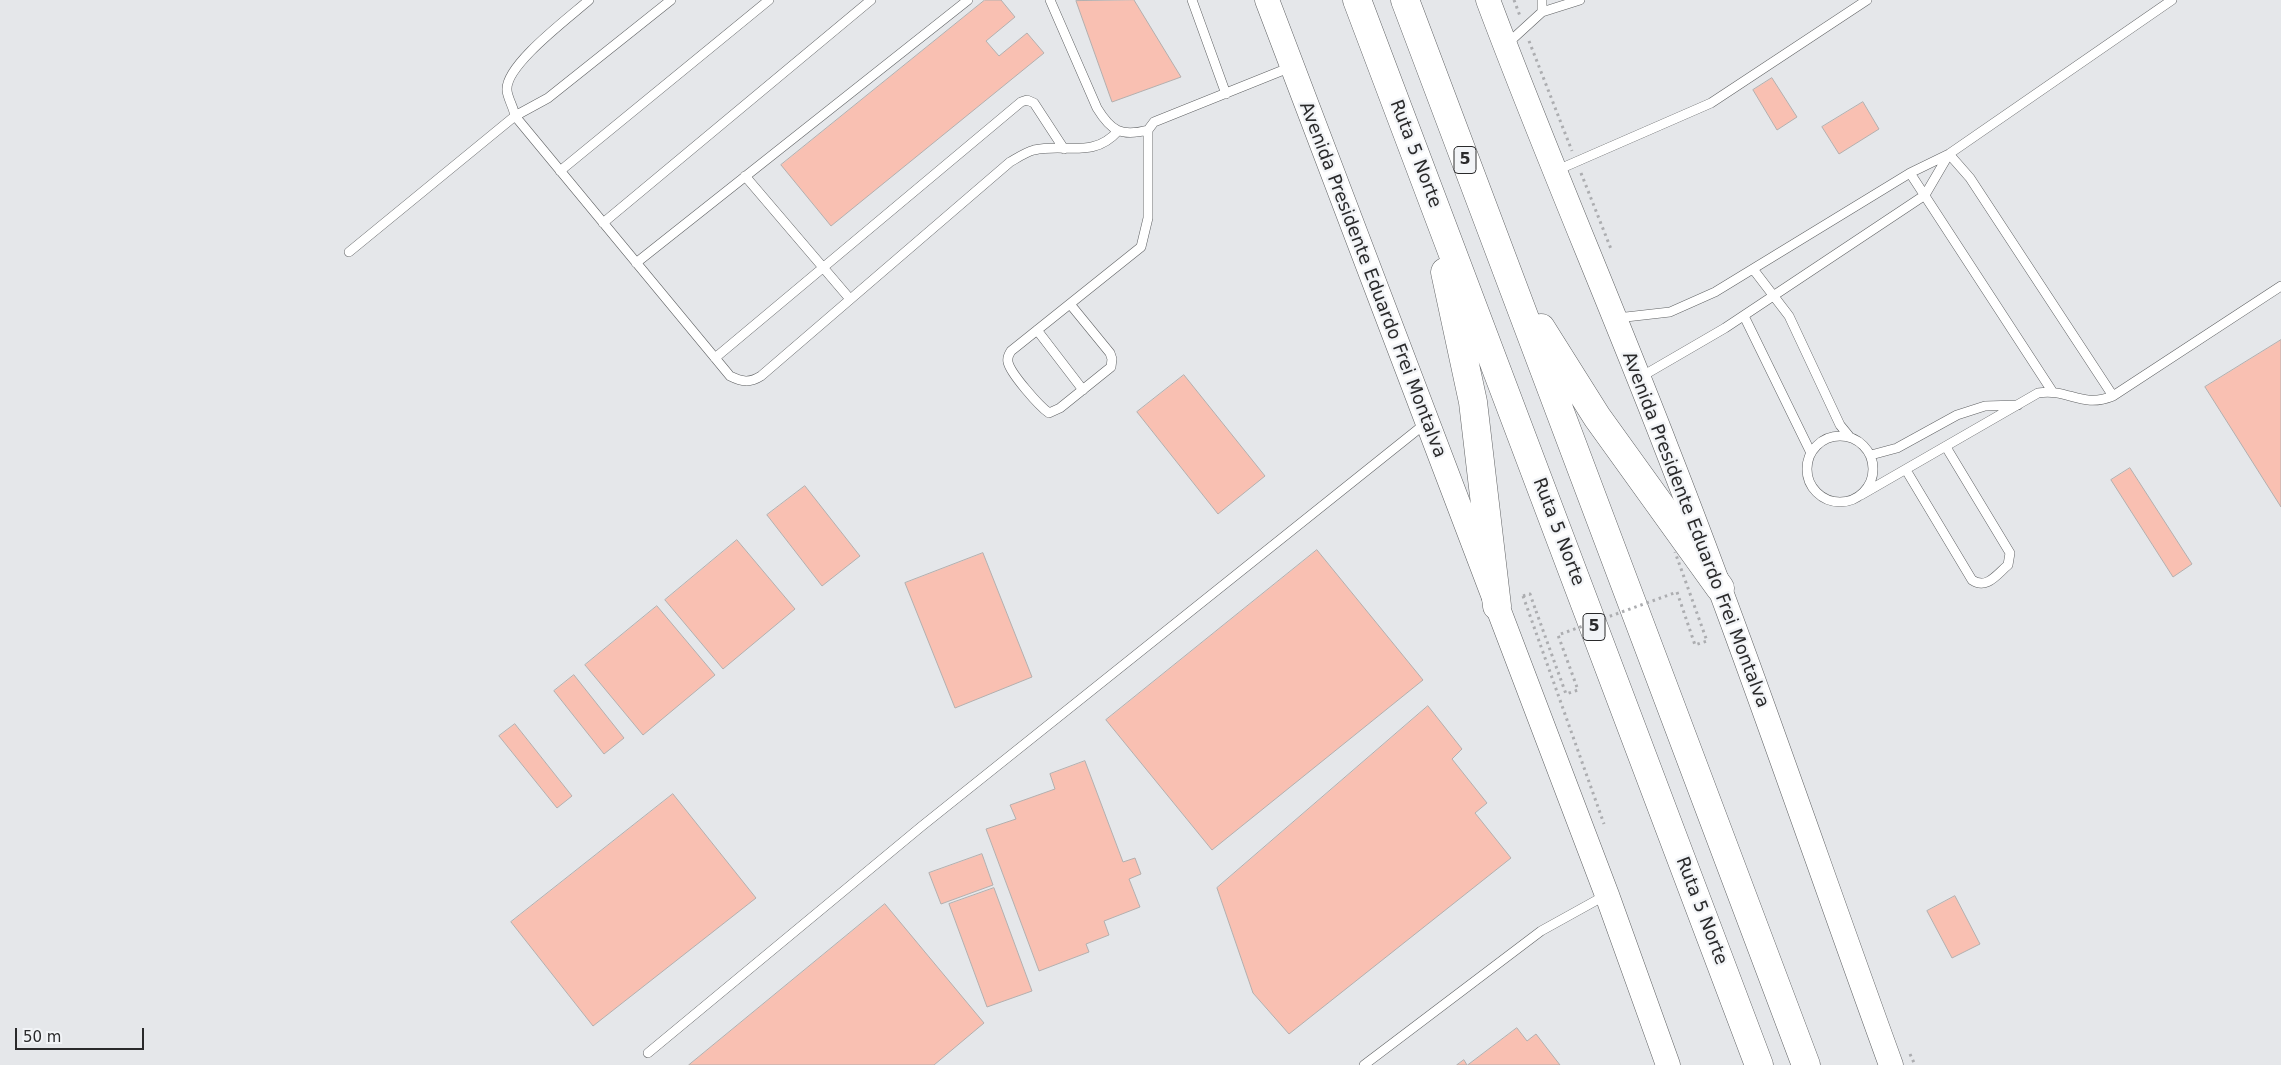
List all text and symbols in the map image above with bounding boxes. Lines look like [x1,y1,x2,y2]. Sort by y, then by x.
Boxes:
street label: Ruta 5 Norte [1384,97,1446,211]
street label: Avenida Presidente Eduardo Frei Montalva [1294,99,1450,461]
road number: 5 [1454,146,1476,174]
street label: Avenida Presidente Eduardo Frei Montalva [1617,349,1773,711]
street label: Ruta 5 Norte [1527,475,1589,589]
road number: 5 [1583,614,1605,640]
street label: Ruta 5 Norte [1670,854,1732,968]
scale bar [18,1018,146,1050]
text: 50 m [23,1028,61,1046]

